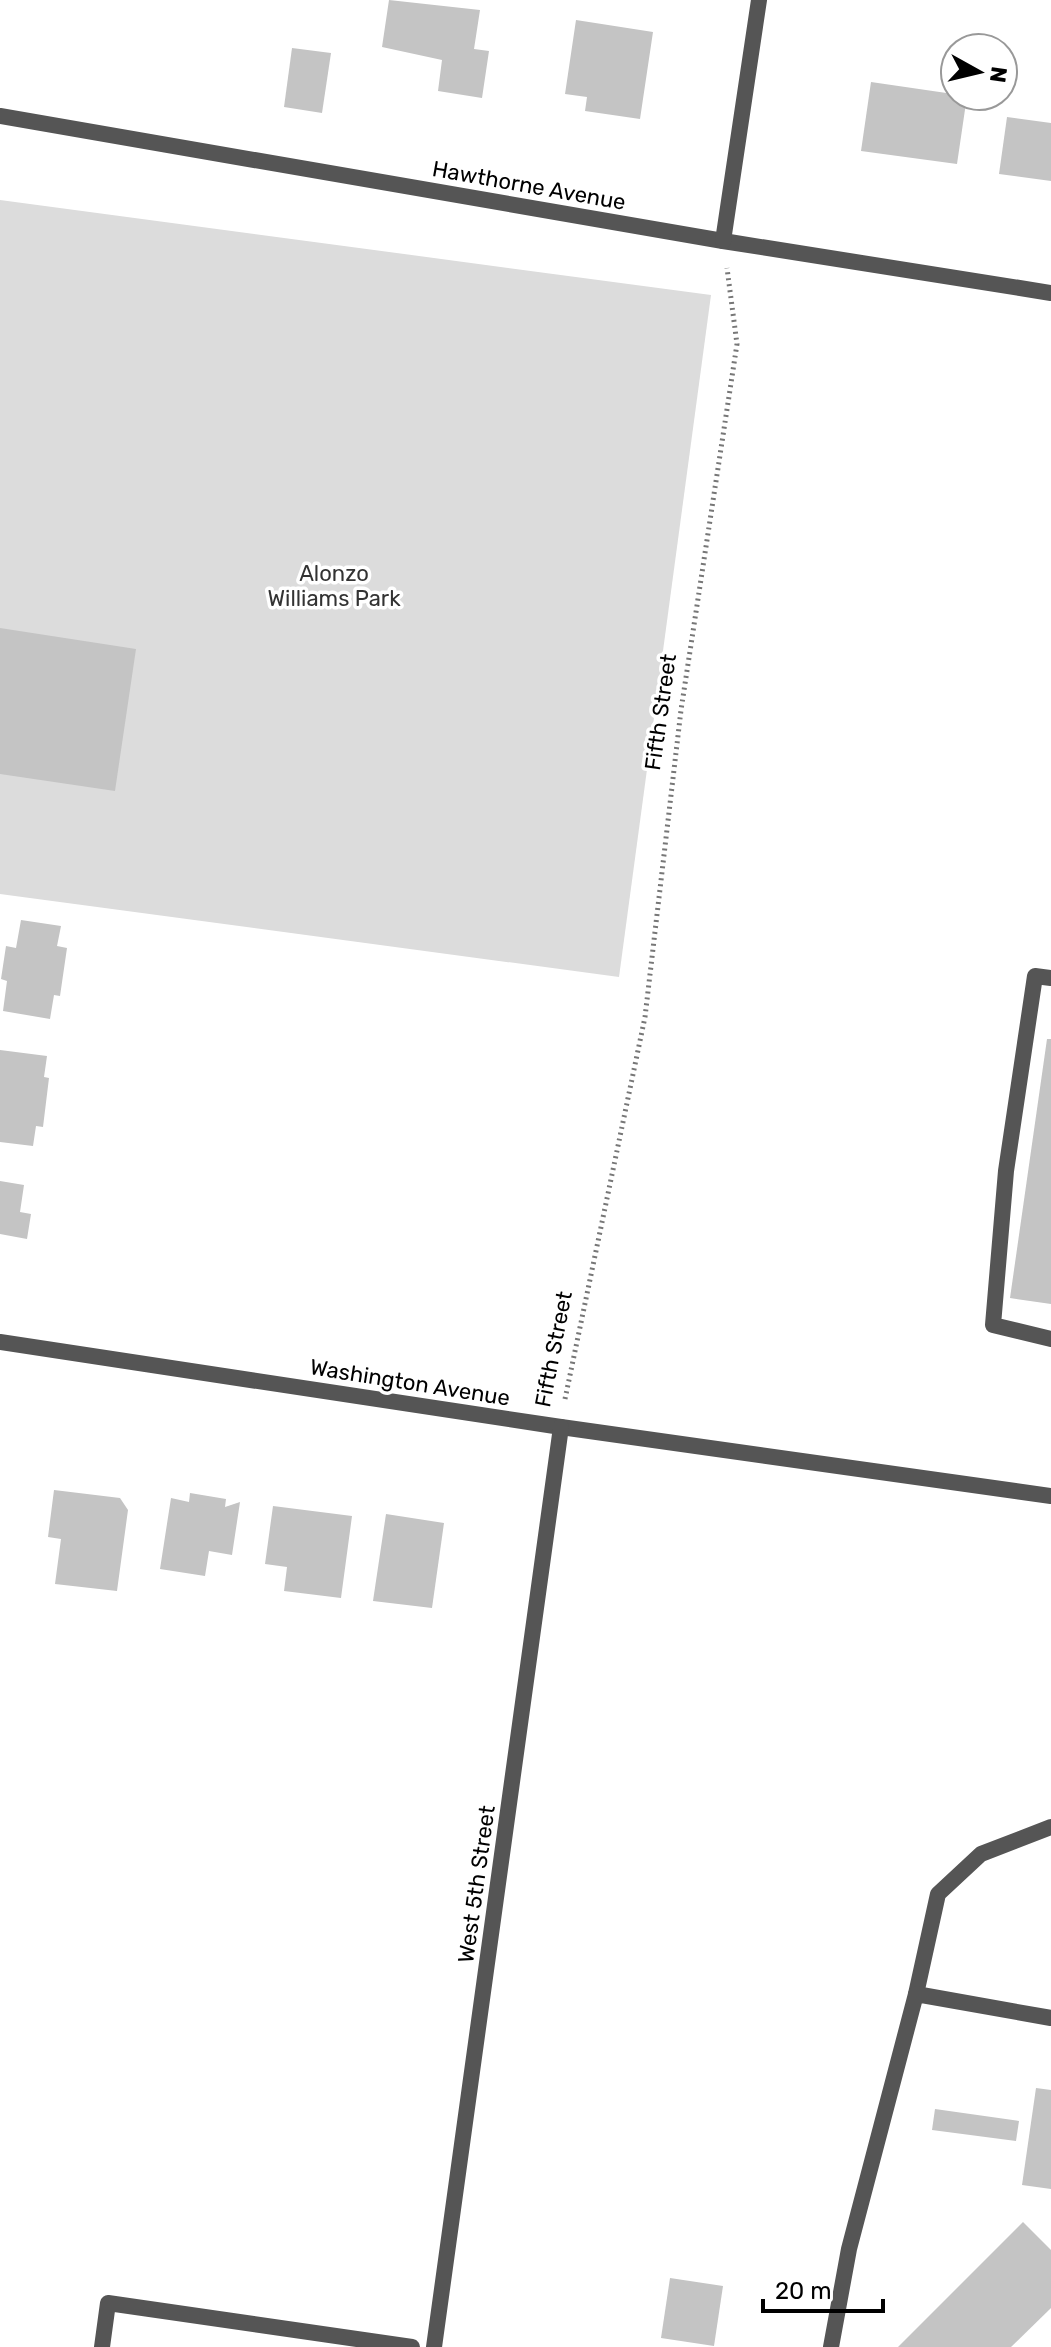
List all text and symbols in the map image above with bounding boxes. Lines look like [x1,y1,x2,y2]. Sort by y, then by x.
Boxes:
north arrow [939,32,1019,112]
text: N [984,65,1013,84]
street label: Hawthorne Avenue [430,155,628,216]
park label: Alonzo Williams Park [267,560,401,612]
street label: Fifth Street [639,652,682,772]
street label: Fifth Street [529,1288,578,1409]
street label: Washington Avenue [308,1353,512,1412]
street label: West 5th Street [452,1803,501,1965]
scale bar [763,2263,883,2313]
text: 20 m [775,2277,832,2305]

